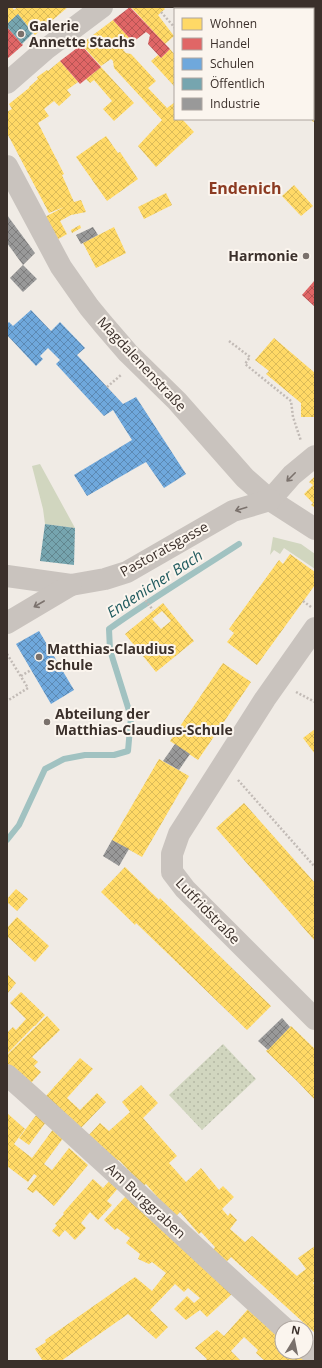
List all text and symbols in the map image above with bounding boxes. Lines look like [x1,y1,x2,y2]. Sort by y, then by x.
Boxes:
legend [174,8,314,120]
text: Wohnen [210,15,257,32]
place label: Galerie Annette Stachs [29,16,135,51]
marker: Galerie Annette Stachs [16,29,26,39]
text: Handel [210,35,250,52]
text: Schulen [210,55,254,72]
text: Öffentlich [210,75,265,92]
text: Industrie [210,95,260,112]
district label: Endenich [208,177,282,199]
place label: Harmonie [228,246,298,265]
marker: Harmonie [301,251,311,261]
street label: Magdalenenstraße [94,312,191,415]
one-way arrow [286,472,296,482]
one-way arrow [235,506,248,513]
street label: Pastoratsgasse [116,516,211,581]
water label: Endenicher Bach [103,545,206,622]
one-way arrow [33,601,45,609]
place label: Matthias-Claudius Schule [47,639,174,674]
marker: Matthias-Claudius Schule [34,652,44,662]
place label: Abteilung der Matthias-Claudius-Schule [55,704,233,739]
marker: Abteilung der Matthias-Claudius-Schule [42,717,52,727]
street label: Lutfridstraße [172,873,245,948]
street label: Am Burggraben [102,1159,190,1243]
north arrow [274,1320,314,1360]
text: N [290,1321,302,1338]

